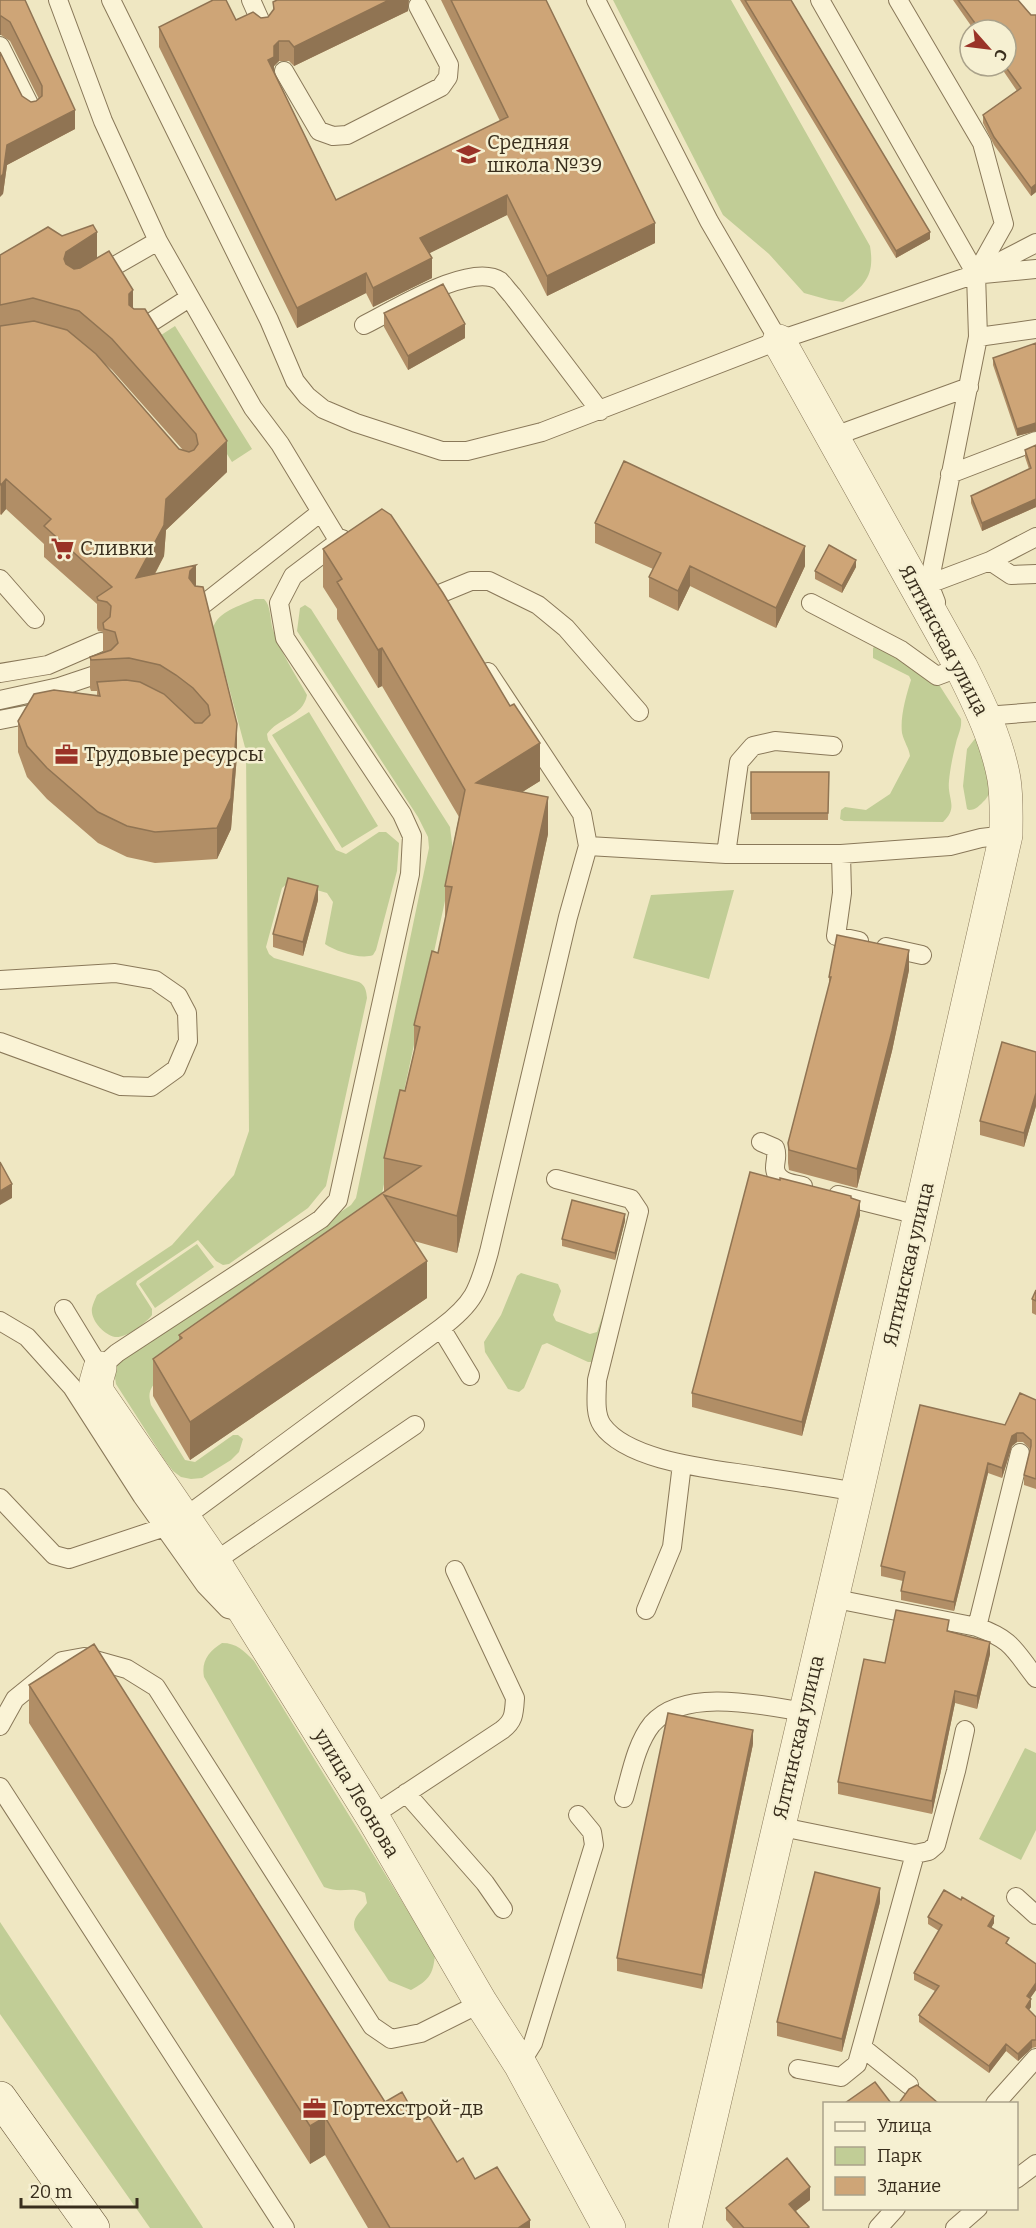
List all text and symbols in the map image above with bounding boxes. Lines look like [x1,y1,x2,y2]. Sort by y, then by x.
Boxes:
north arrow [958,18,1018,78]
text: С [990,46,1012,64]
place label: Средняя школа №39 [487,130,602,177]
school or university icon: Средняя школа №39 [456,141,482,167]
supermarket icon: Сливки [49,535,75,561]
place label: Сливки [80,536,154,560]
street label: Ялтинская улица [894,560,994,720]
office icon: Трудовые ресурсы [53,741,79,767]
place label: Трудовые ресурсы [84,742,264,766]
street label: Ялтинская улица [877,1180,939,1348]
street label: Ялтинская улица [767,1653,829,1821]
street label: улица Леонова [309,1723,405,1862]
office icon: Гортехстрой-дв [301,2095,327,2121]
place label: Гортехстрой-дв [332,2096,484,2120]
legend [823,2102,1018,2210]
text: Улица [877,2115,932,2137]
text: Парк [877,2145,922,2167]
scale bar [21,2171,136,2209]
text: Здание [877,2175,941,2197]
text: 20 m [30,2181,72,2203]

